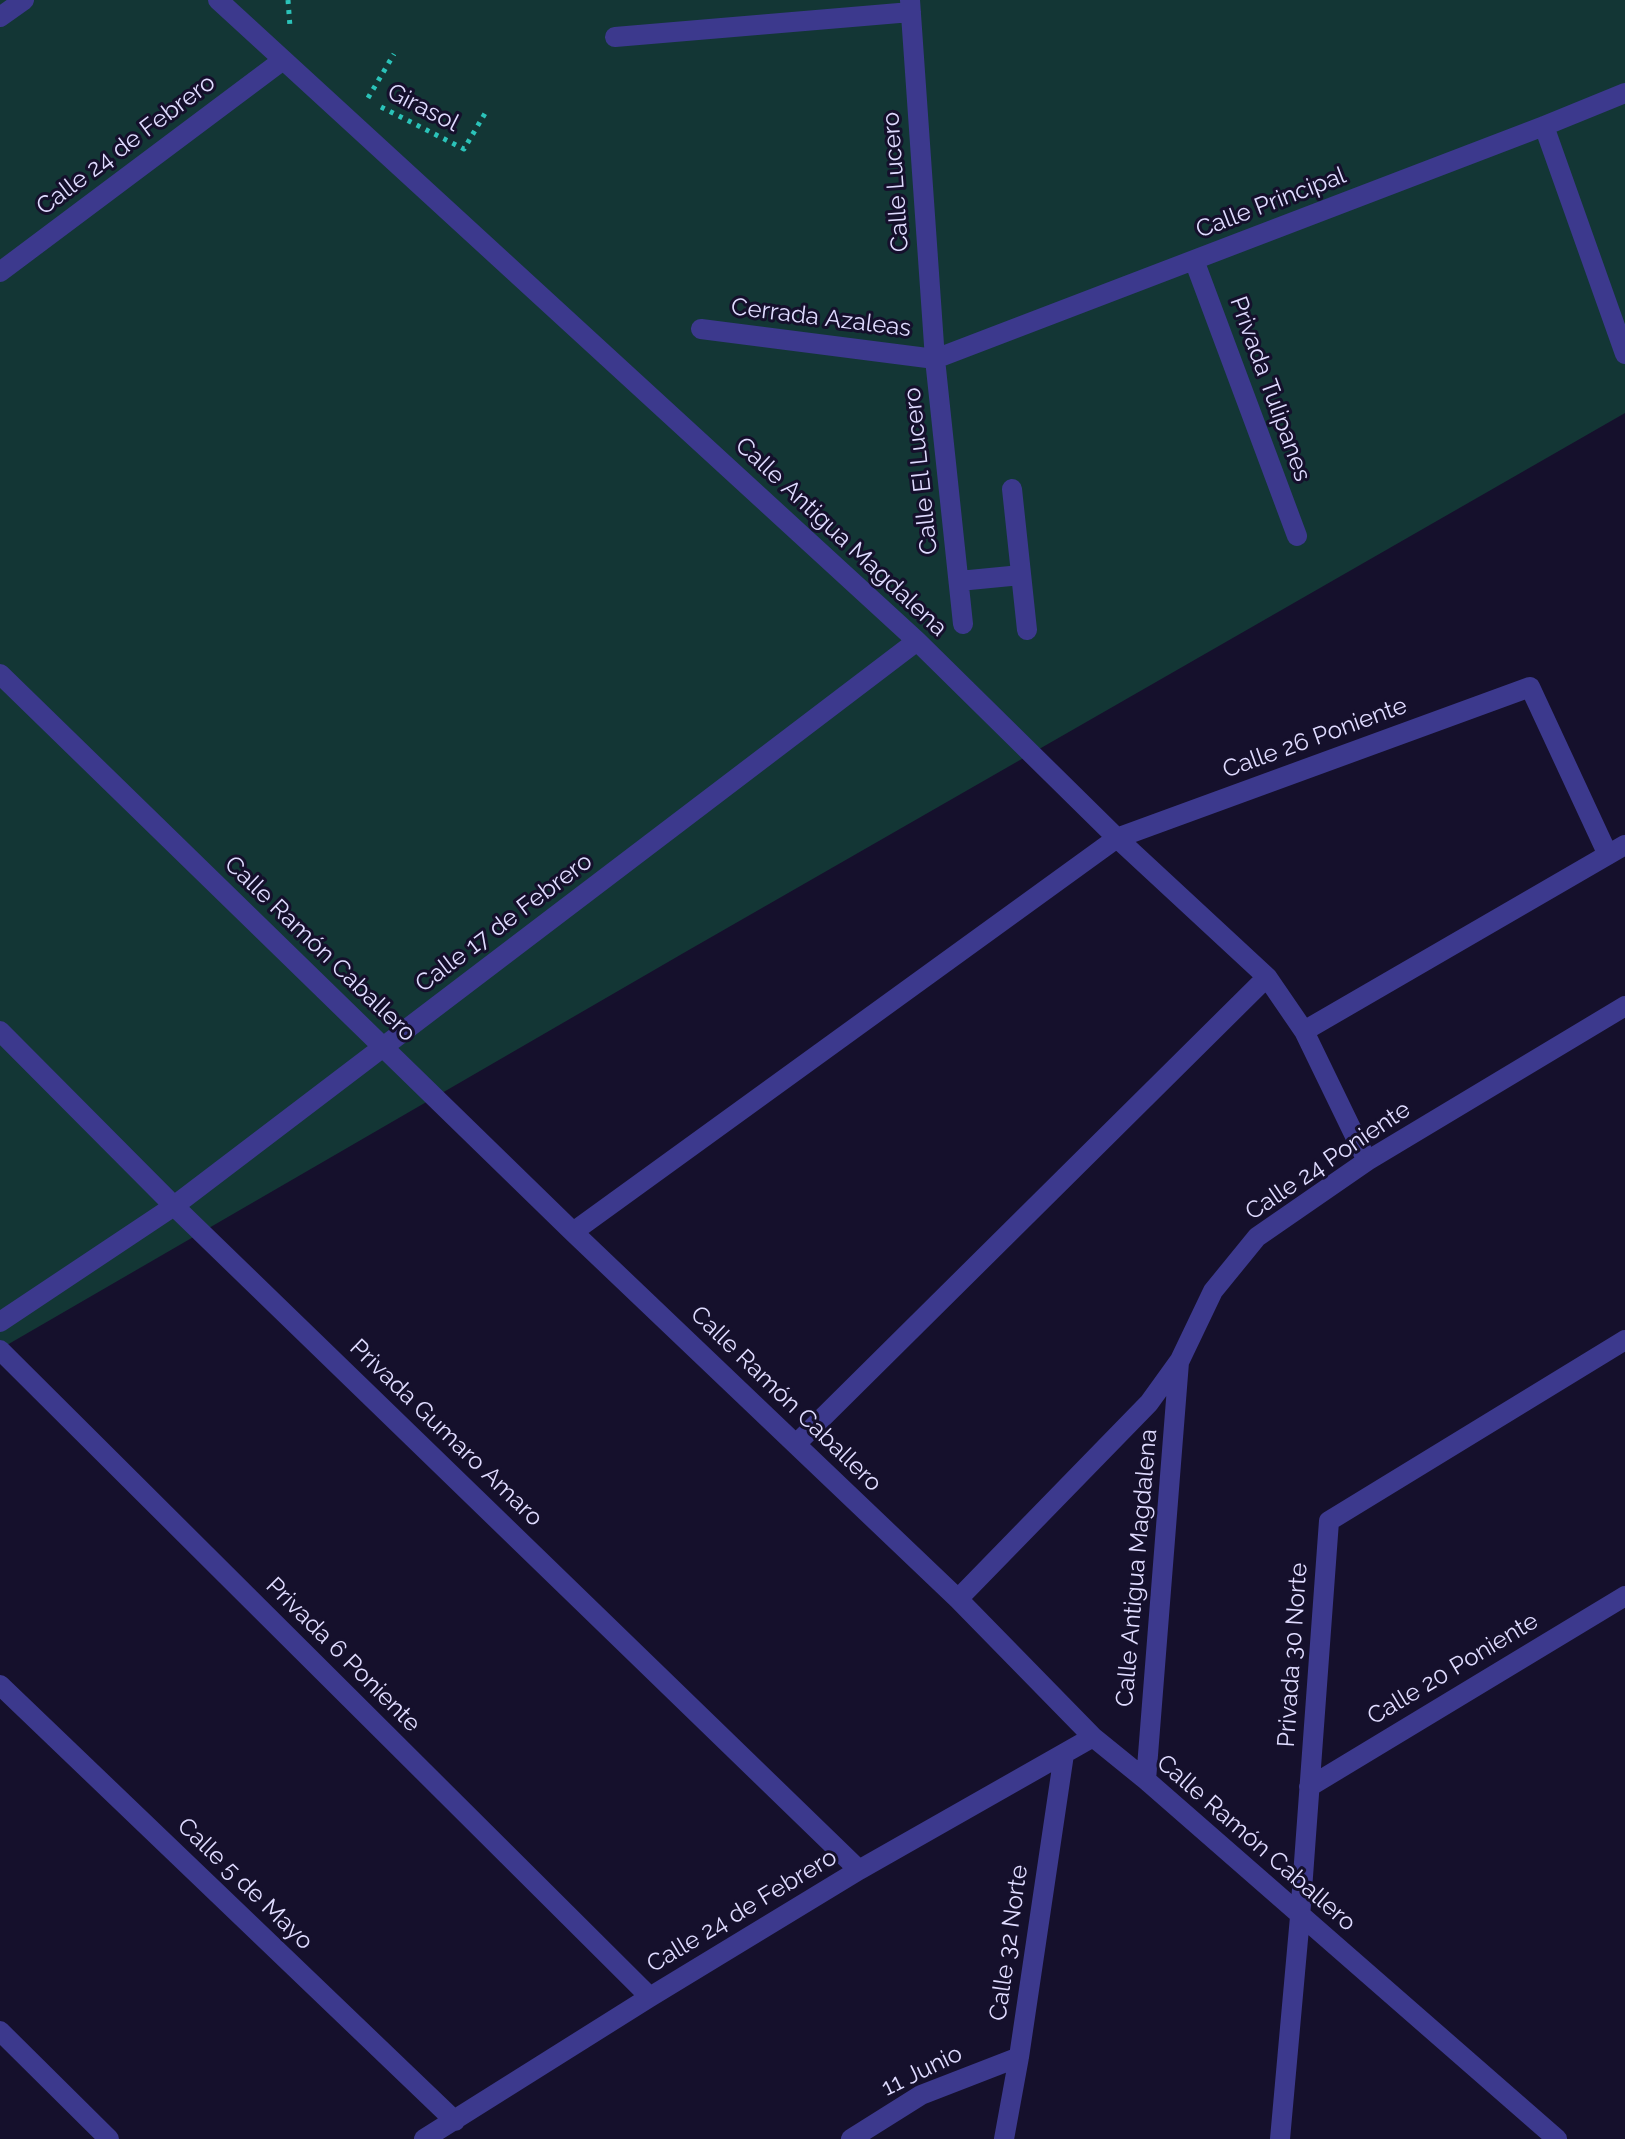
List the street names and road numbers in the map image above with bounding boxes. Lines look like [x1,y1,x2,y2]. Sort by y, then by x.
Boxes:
street label: Calle 24 de Febrero [31,68,221,222]
street label: Girasol [382,78,464,138]
street label: Calle Lucero [877,111,915,253]
street label: Calle Principal [1192,161,1350,245]
street label: Cerrada Azaleas [729,293,913,343]
street label: Privada Tulipanes [1223,293,1317,485]
street label: Calle El Lucero [898,386,944,556]
street label: Calle Antigua Magdalena [729,431,953,643]
street label: Calle 26 Poniente [1219,691,1411,785]
street label: Calle 17 de Febrero [410,847,598,999]
street label: Calle Ramón Caballero [218,850,422,1048]
street label: Calle 24 Poniente [1240,1095,1416,1227]
street label: Calle Ramón Caballero [684,1300,888,1498]
street label: Privada Gumaro Amaro [344,1333,548,1533]
street label: Calle Antigua Magdalena [1110,1428,1164,1708]
street label: Privada 30 Norte [1272,1562,1314,1748]
street label: Privada 6 Poniente [260,1572,426,1738]
street label: Calle 20 Poniente [1362,1607,1544,1731]
street label: Calle Ramón Caballero [1150,1749,1362,1937]
street label: Calle 5 de Mayo [171,1812,319,1956]
street label: Calle 24 de Febrero [642,1843,842,1979]
street label: Calle 32 Norte [984,1863,1034,2023]
street label: 11 Junio [877,2039,967,2103]

